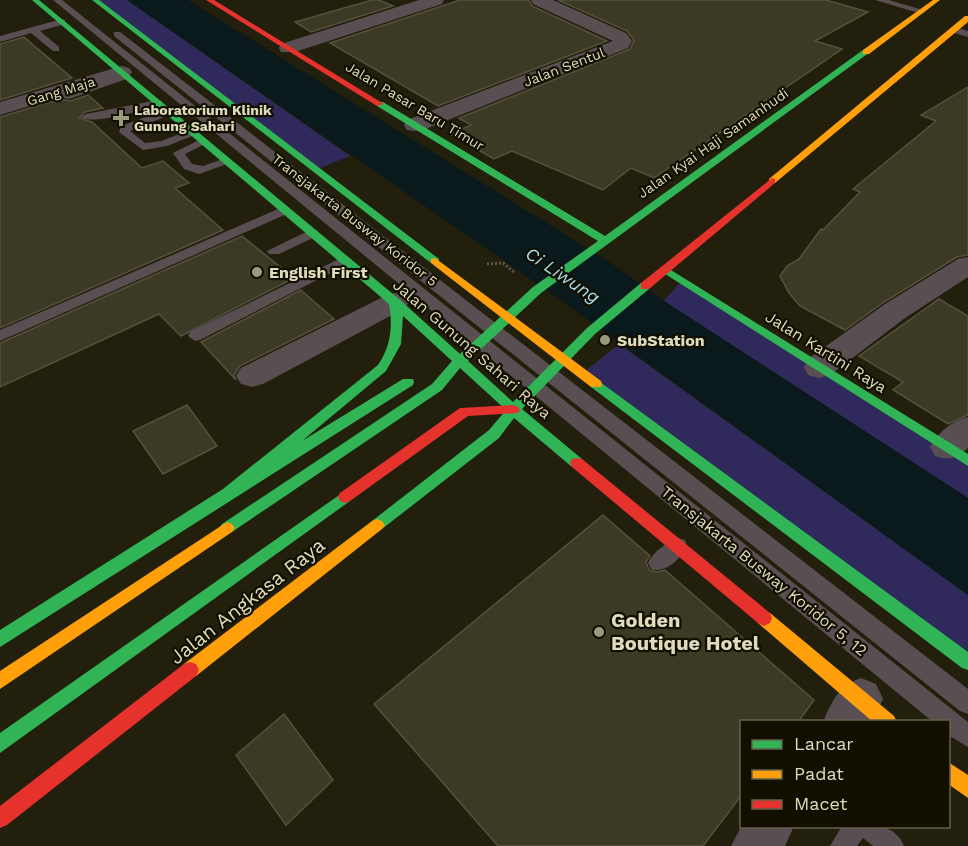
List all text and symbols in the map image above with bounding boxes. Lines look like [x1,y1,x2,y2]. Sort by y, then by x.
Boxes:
street label: Jalan Sentul [521,44,608,90]
street label: Jalan Pasar Baru Timur [343,58,487,154]
street label: Gang Maja [25,73,97,109]
street label: Jalan Kyai Haji Samanhudi [635,85,791,201]
place label: Laboratorium Klinik Gunung Sahari [134,102,272,134]
marker: Laboratorium Klinik Gunung Sahari [112,109,130,127]
street label: Transjakarta Busway Koridor 5 [269,151,441,289]
water label: Ci Liwung [522,243,604,307]
place label: English First [269,263,368,282]
marker: English First [250,265,264,279]
street label: Jalan Gunung Sahari Raya [389,275,555,423]
street label: Jalan Kartini Raya [762,307,890,397]
place label: SubStation [617,331,705,350]
marker: SubStation [598,333,612,347]
street label: Transjakarta Busway Koridor 5, 12 [657,482,871,660]
street label: Jalan Angkasa Raya [165,533,329,669]
place label: Golden Boutique Hotel [611,608,760,655]
marker: Golden Boutique Hotel [592,625,606,639]
legend [740,720,950,828]
text: Lancar [794,733,854,754]
text: Padat [794,763,844,784]
text: Macet [794,793,848,814]

